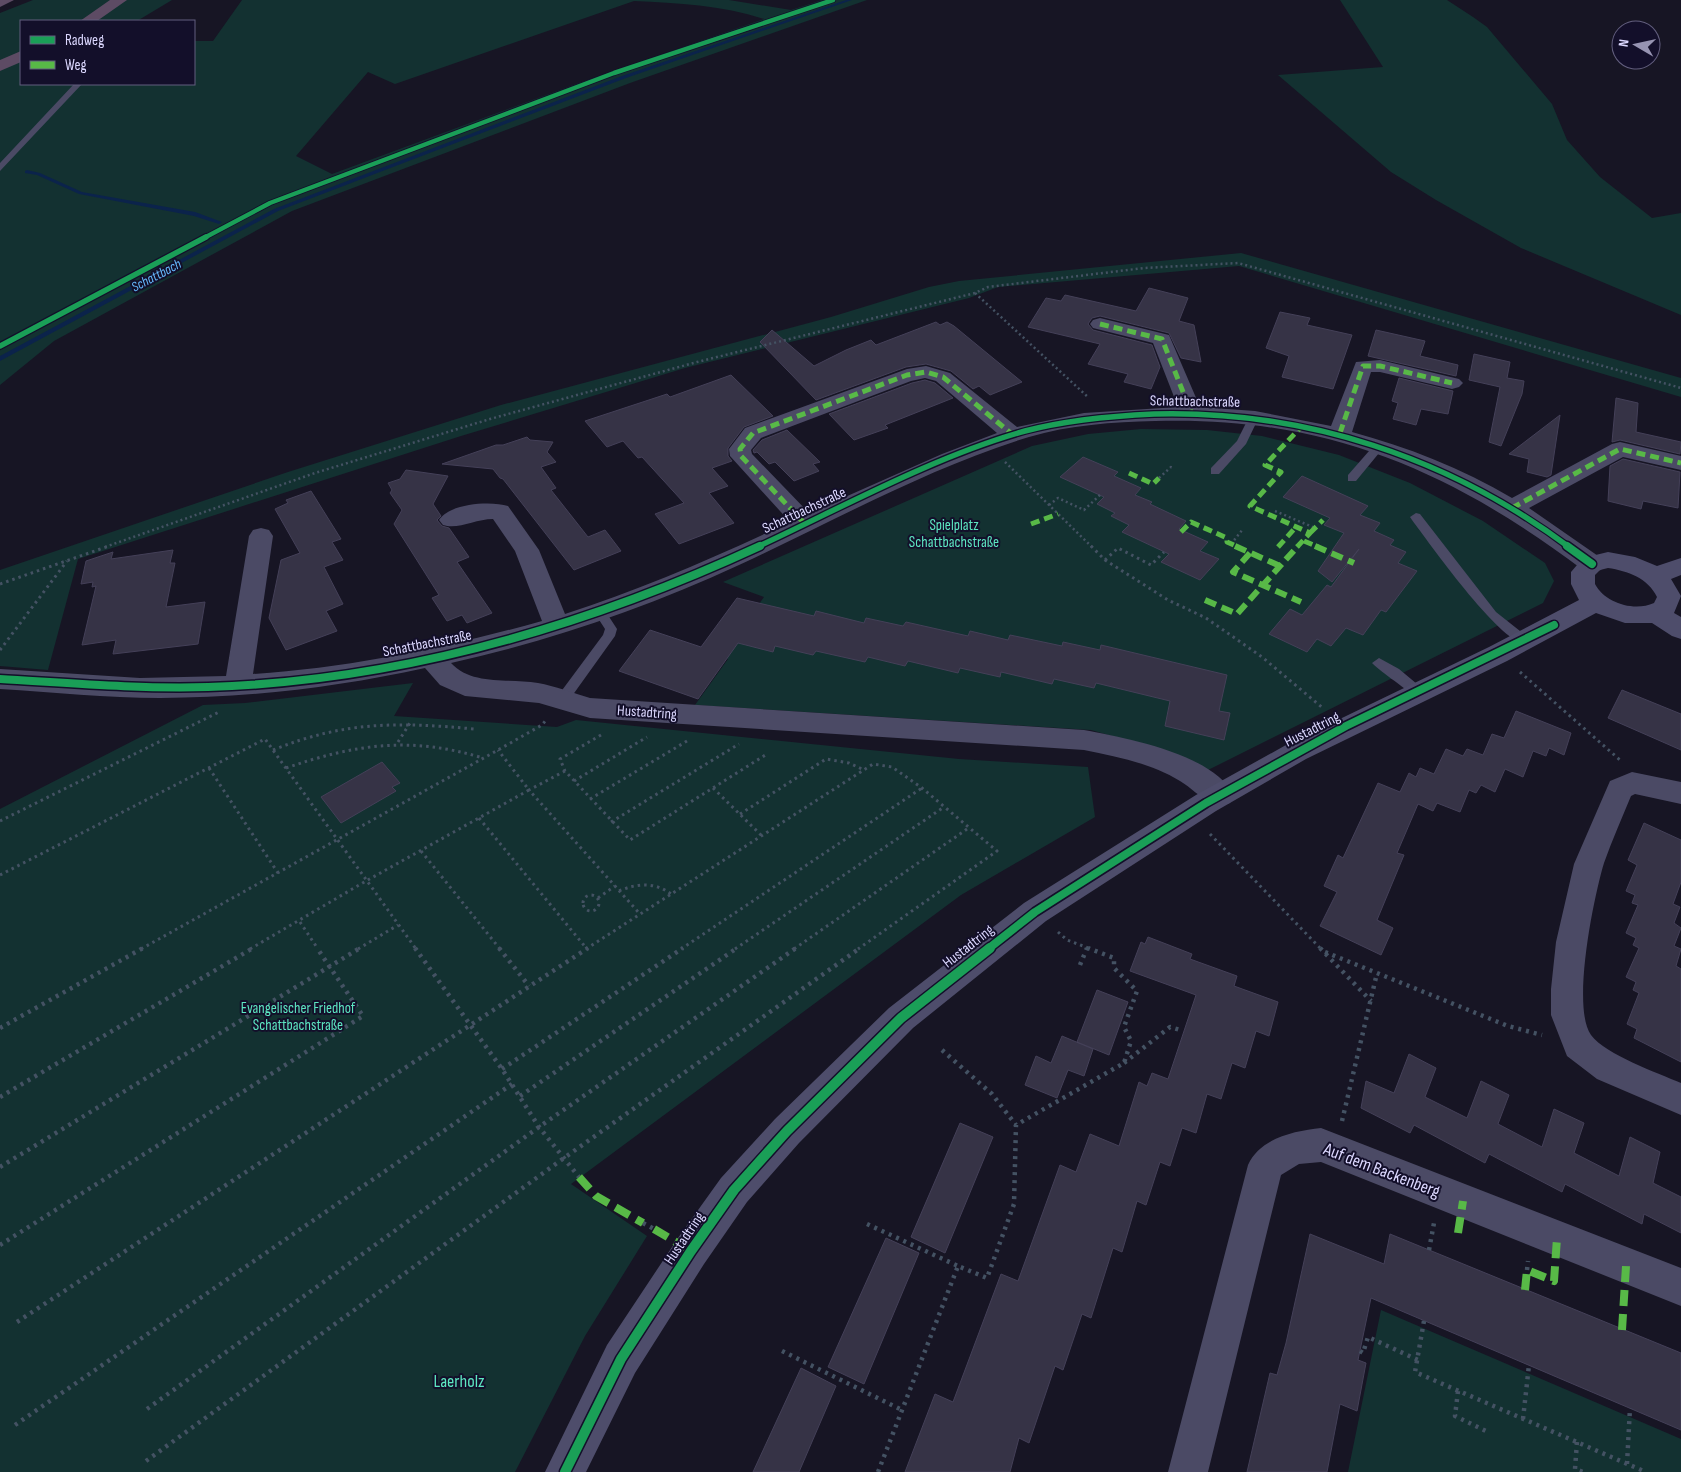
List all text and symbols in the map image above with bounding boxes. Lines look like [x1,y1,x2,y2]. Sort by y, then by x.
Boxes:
legend [20,20,195,85]
north arrow [1611,20,1661,70]
text: Radweg [65,31,104,50]
text: N [1615,38,1633,48]
text: Weg [65,56,87,75]
water label: Schattbach [128,255,184,296]
street label: Schattbachstraße [1150,391,1240,412]
street label: Schattbachstraße [759,483,849,538]
park label: Spielplatz Schattbachstraße [909,516,999,552]
street label: Schattbachstraße [381,626,473,661]
street label: Hustadtring [616,701,678,724]
street label: Hustadtring [1281,707,1343,752]
street label: Hustadtring [939,920,998,972]
park label: Evangelischer Friedhof Schattbachstraße [241,999,356,1035]
street label: Auf dem Backenberg [1320,1138,1443,1202]
street label: Hustadtring [660,1208,709,1268]
park label: Laerholz [434,1371,485,1392]

